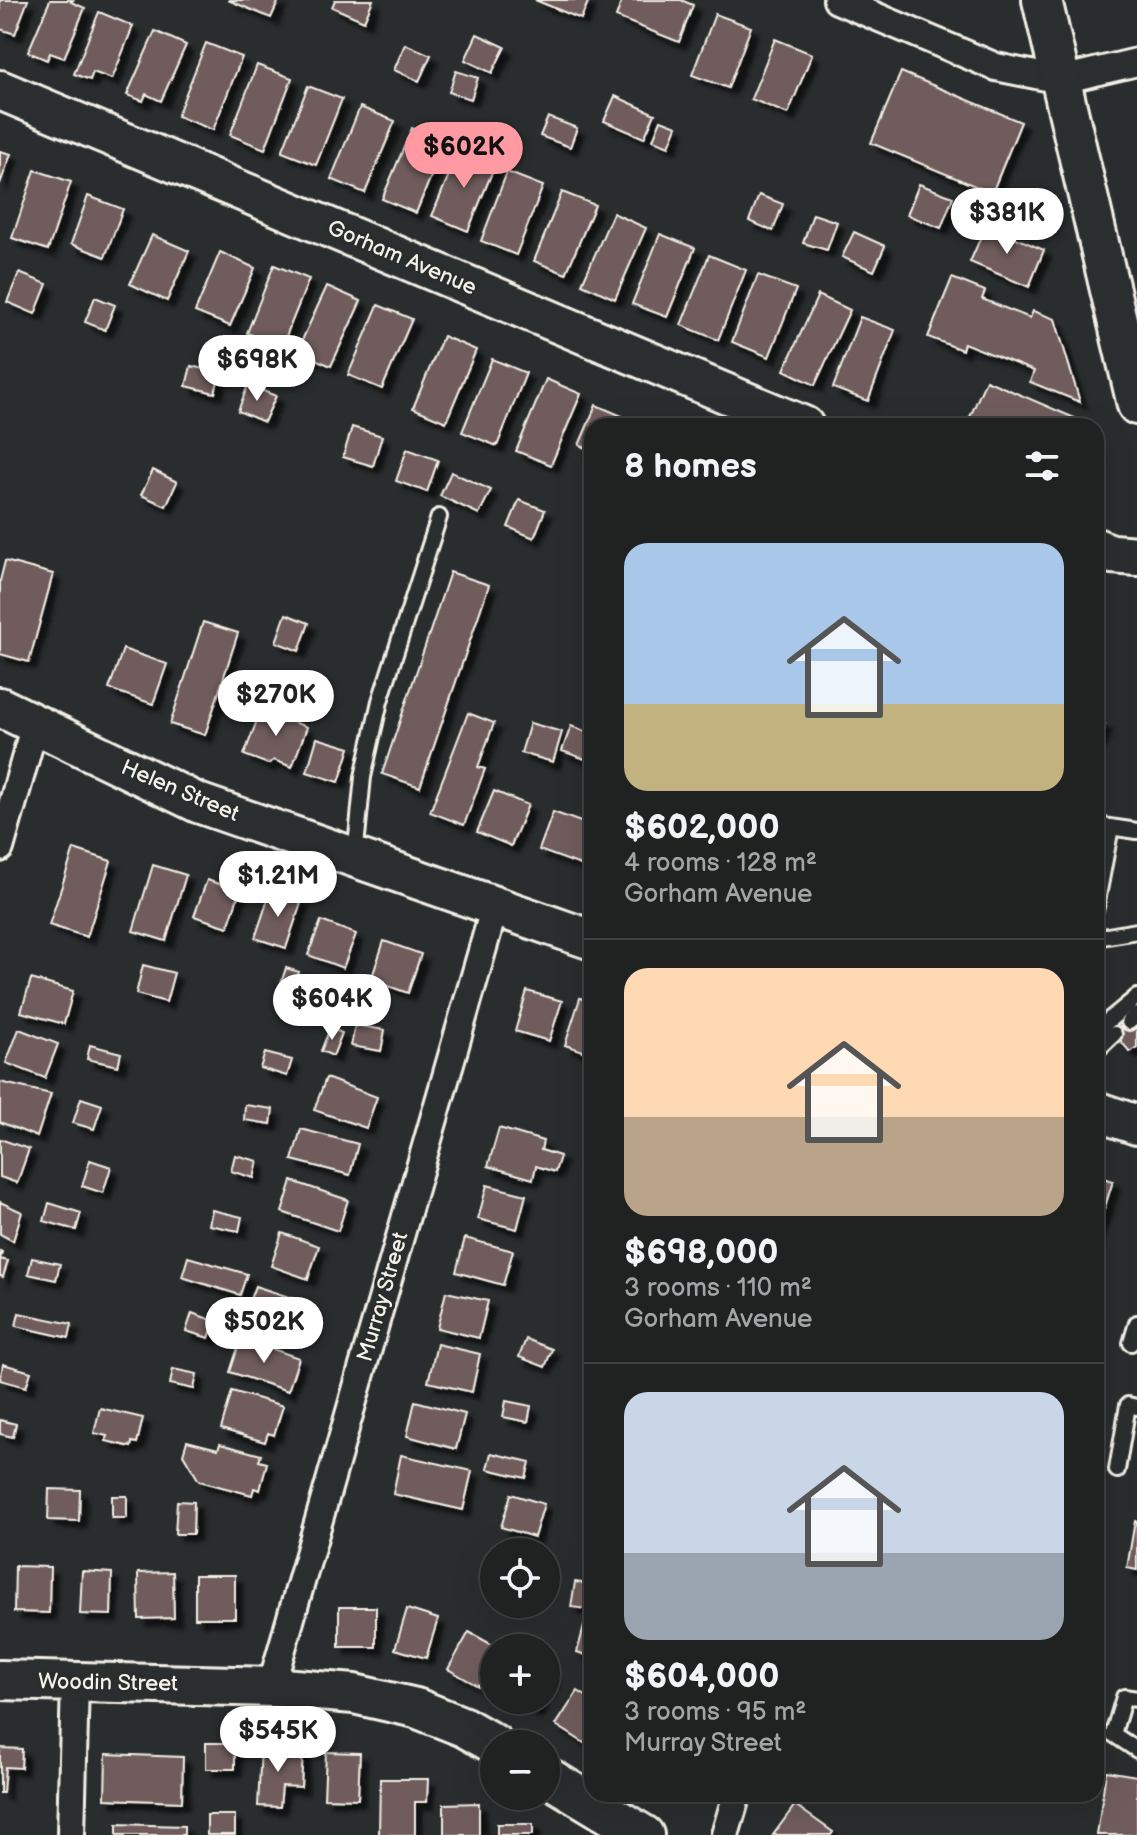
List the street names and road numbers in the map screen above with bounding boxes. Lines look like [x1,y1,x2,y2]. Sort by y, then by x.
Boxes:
street label: Gorham Avenue [323,214,481,302]
street label: Helen Street [117,754,243,828]
street label: Murray Street [352,1229,414,1365]
street label: Woodin Street [38,1668,178,1698]

